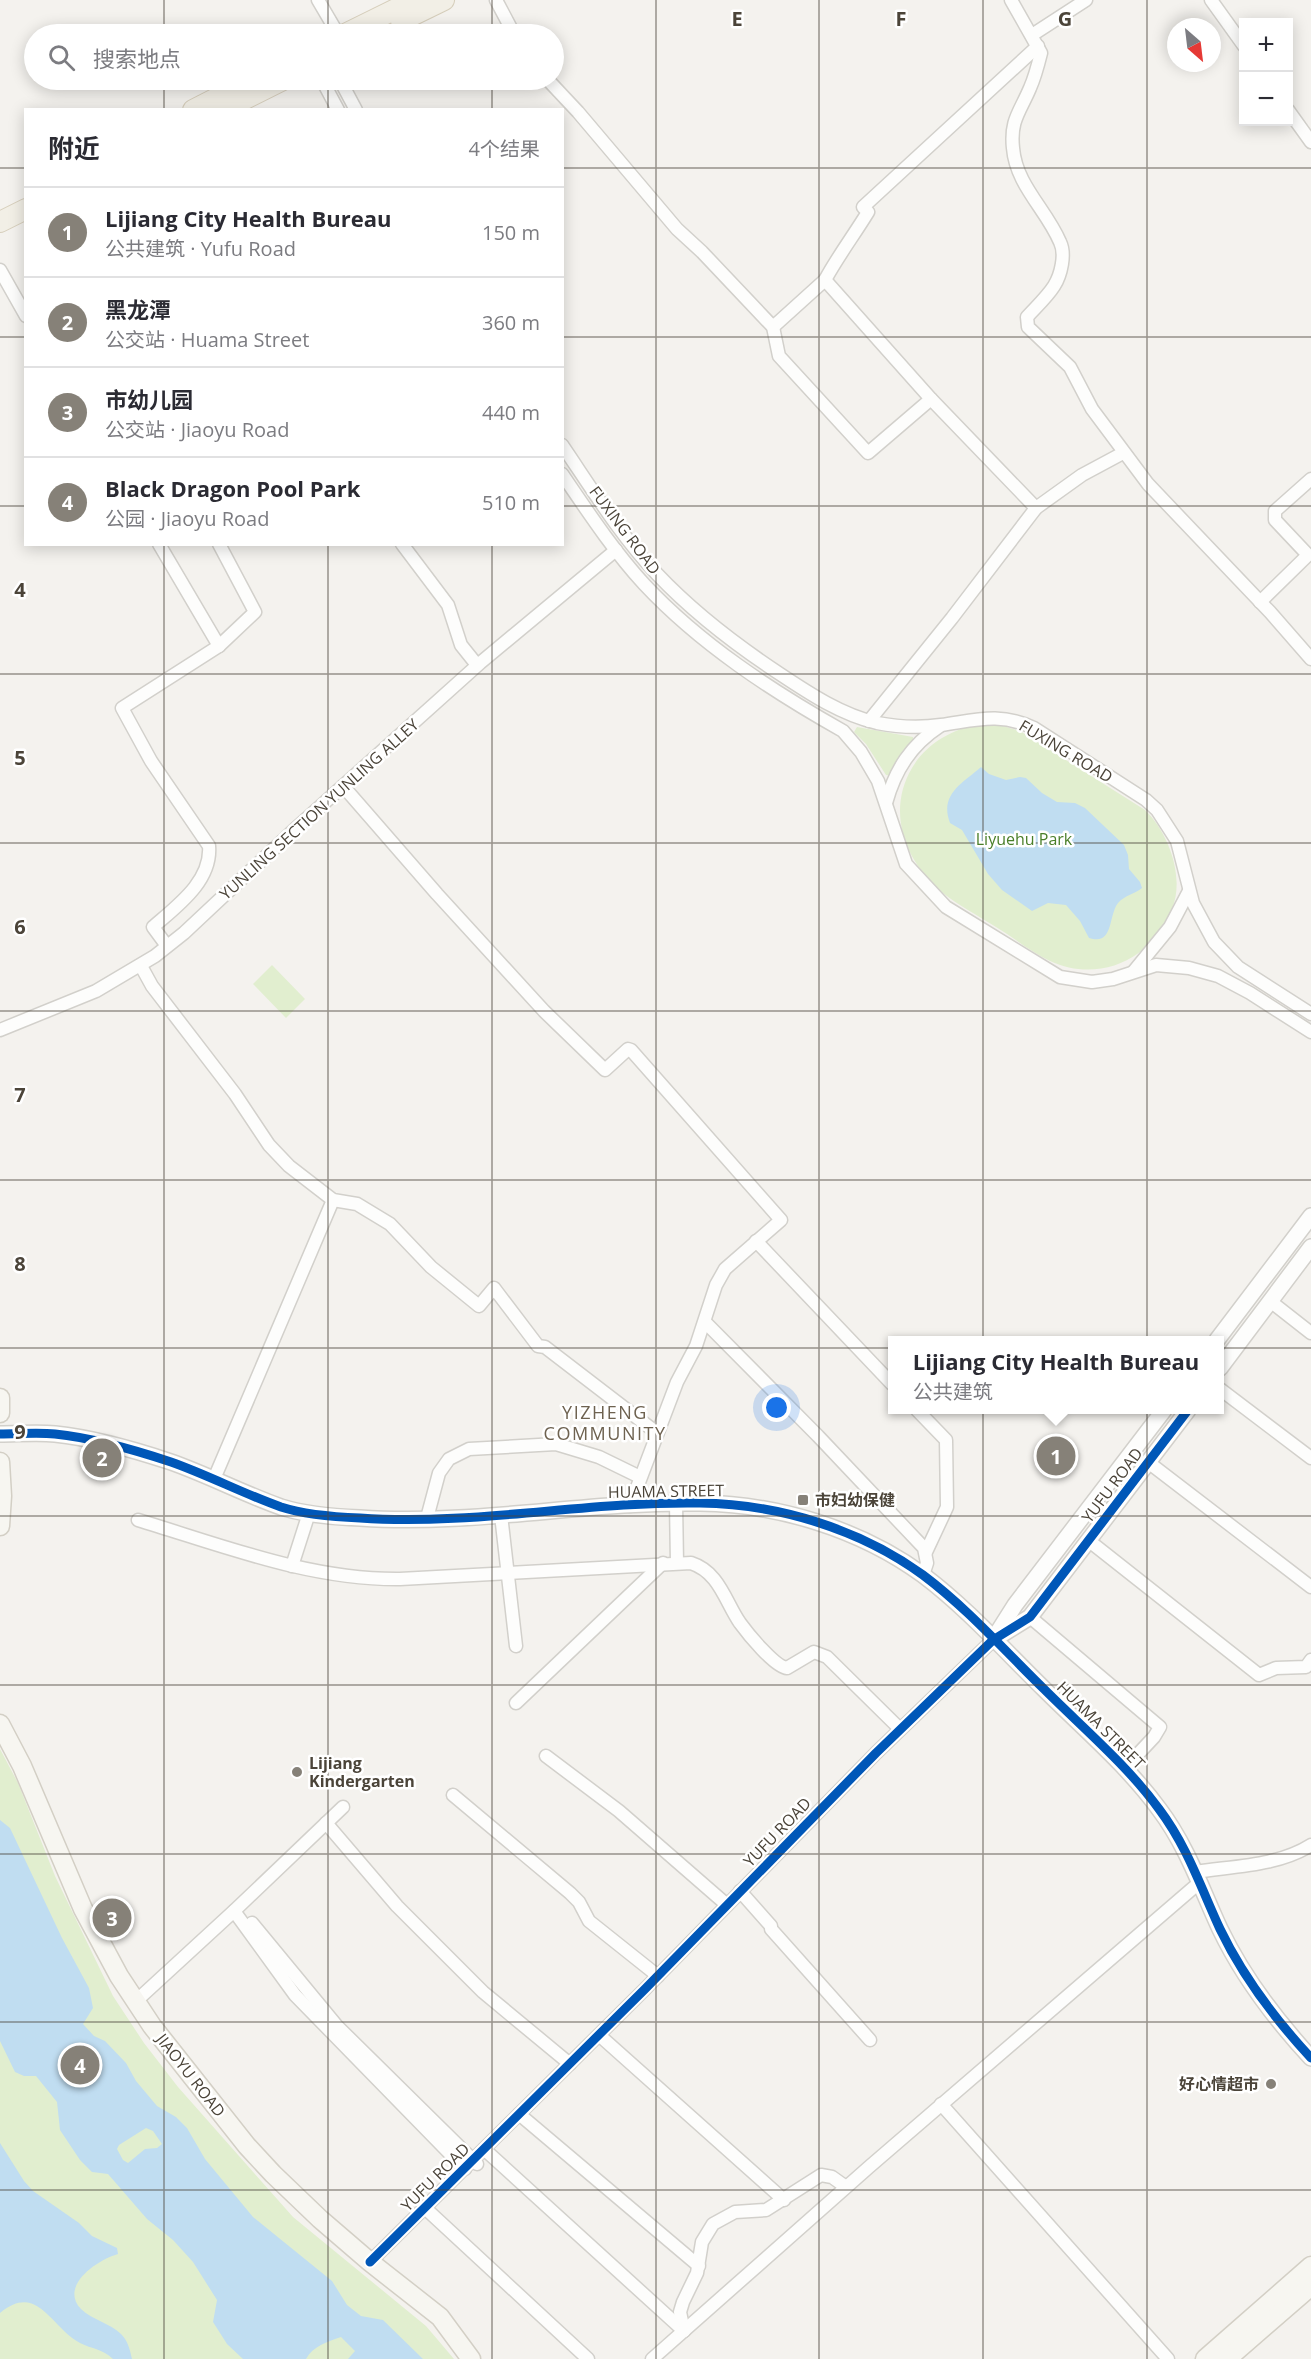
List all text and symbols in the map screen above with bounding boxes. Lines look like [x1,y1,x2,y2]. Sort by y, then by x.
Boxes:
text: E [731,5,743,32]
text: F [896,5,906,32]
text: G [1058,5,1072,32]
north arrow [1167,18,1221,72]
map controls [1239,18,1293,126]
button: + [1239,18,1293,72]
search box [24,24,564,90]
icon: search [45,41,78,74]
text: 搜索地点 [93,43,181,73]
button: − [1239,72,1293,126]
text: 附近 [48,130,100,166]
text: 4个结果 [469,135,540,162]
text: Lijiang City Health Bureau [105,203,392,233]
text: 1 [62,219,73,246]
text: 150 m [482,219,540,246]
text: 公共建筑 · Yufu Road [105,235,296,262]
text: 黑龙潭 [105,294,171,324]
text: 2 [62,309,73,336]
text: 360 m [482,309,540,336]
text: 公交站 · Huama Street [105,326,309,353]
text: 市幼儿园 [105,384,193,414]
text: 3 [62,399,73,426]
text: 440 m [482,399,540,426]
text: 公交站 · Jiaoyu Road [105,416,289,443]
text: Black Dragon Pool Park [105,473,360,503]
street label: FUXING ROAD [584,481,666,579]
text: 4 [62,489,73,516]
text: 510 m [482,489,540,516]
text: 公园 · Jiaoyu Road [105,505,269,532]
text: 4 [14,576,26,603]
street label: YUNLING SECTION YUNLING ALLEY [215,713,423,904]
street label: FUXING ROAD [1015,714,1117,788]
text: 5 [14,744,26,771]
park label: Liyuehu Park [976,828,1073,850]
text: 6 [14,913,26,940]
text: 7 [14,1081,26,1108]
text: 8 [14,1250,26,1277]
popup [888,1336,1224,1414]
text: Lijiang City Health Bureau [913,1346,1199,1376]
text: 公共建筑 [913,1378,993,1405]
your location [762,1393,791,1422]
district label: YIZHENG COMMUNITY [544,1400,666,1445]
text: 9 [14,1418,26,1445]
pin: 1 [1036,1434,1076,1478]
pin: 2 [82,1436,122,1480]
street label: YUFU ROAD [1077,1443,1147,1527]
street label: HUAMA STREET [608,1479,725,1503]
place label: 市妇幼保健 [815,1489,895,1511]
marker: 市妇幼保健 [796,1493,810,1507]
street label: HUAMA STREET [1052,1676,1150,1774]
place label: Lijiang Kindergarten [309,1752,415,1792]
marker: Lijiang Kindergarten [290,1765,304,1779]
street label: YUFU ROAD [738,1792,816,1872]
pin: 3 [92,1896,132,1940]
street label: JIAOYU ROAD [150,2027,230,2121]
pin: 4 [60,2042,100,2088]
place label: 好心情超市 [1179,2073,1259,2095]
marker: 好心情超市 [1264,2077,1278,2091]
street label: YUFU ROAD [396,2138,474,2216]

